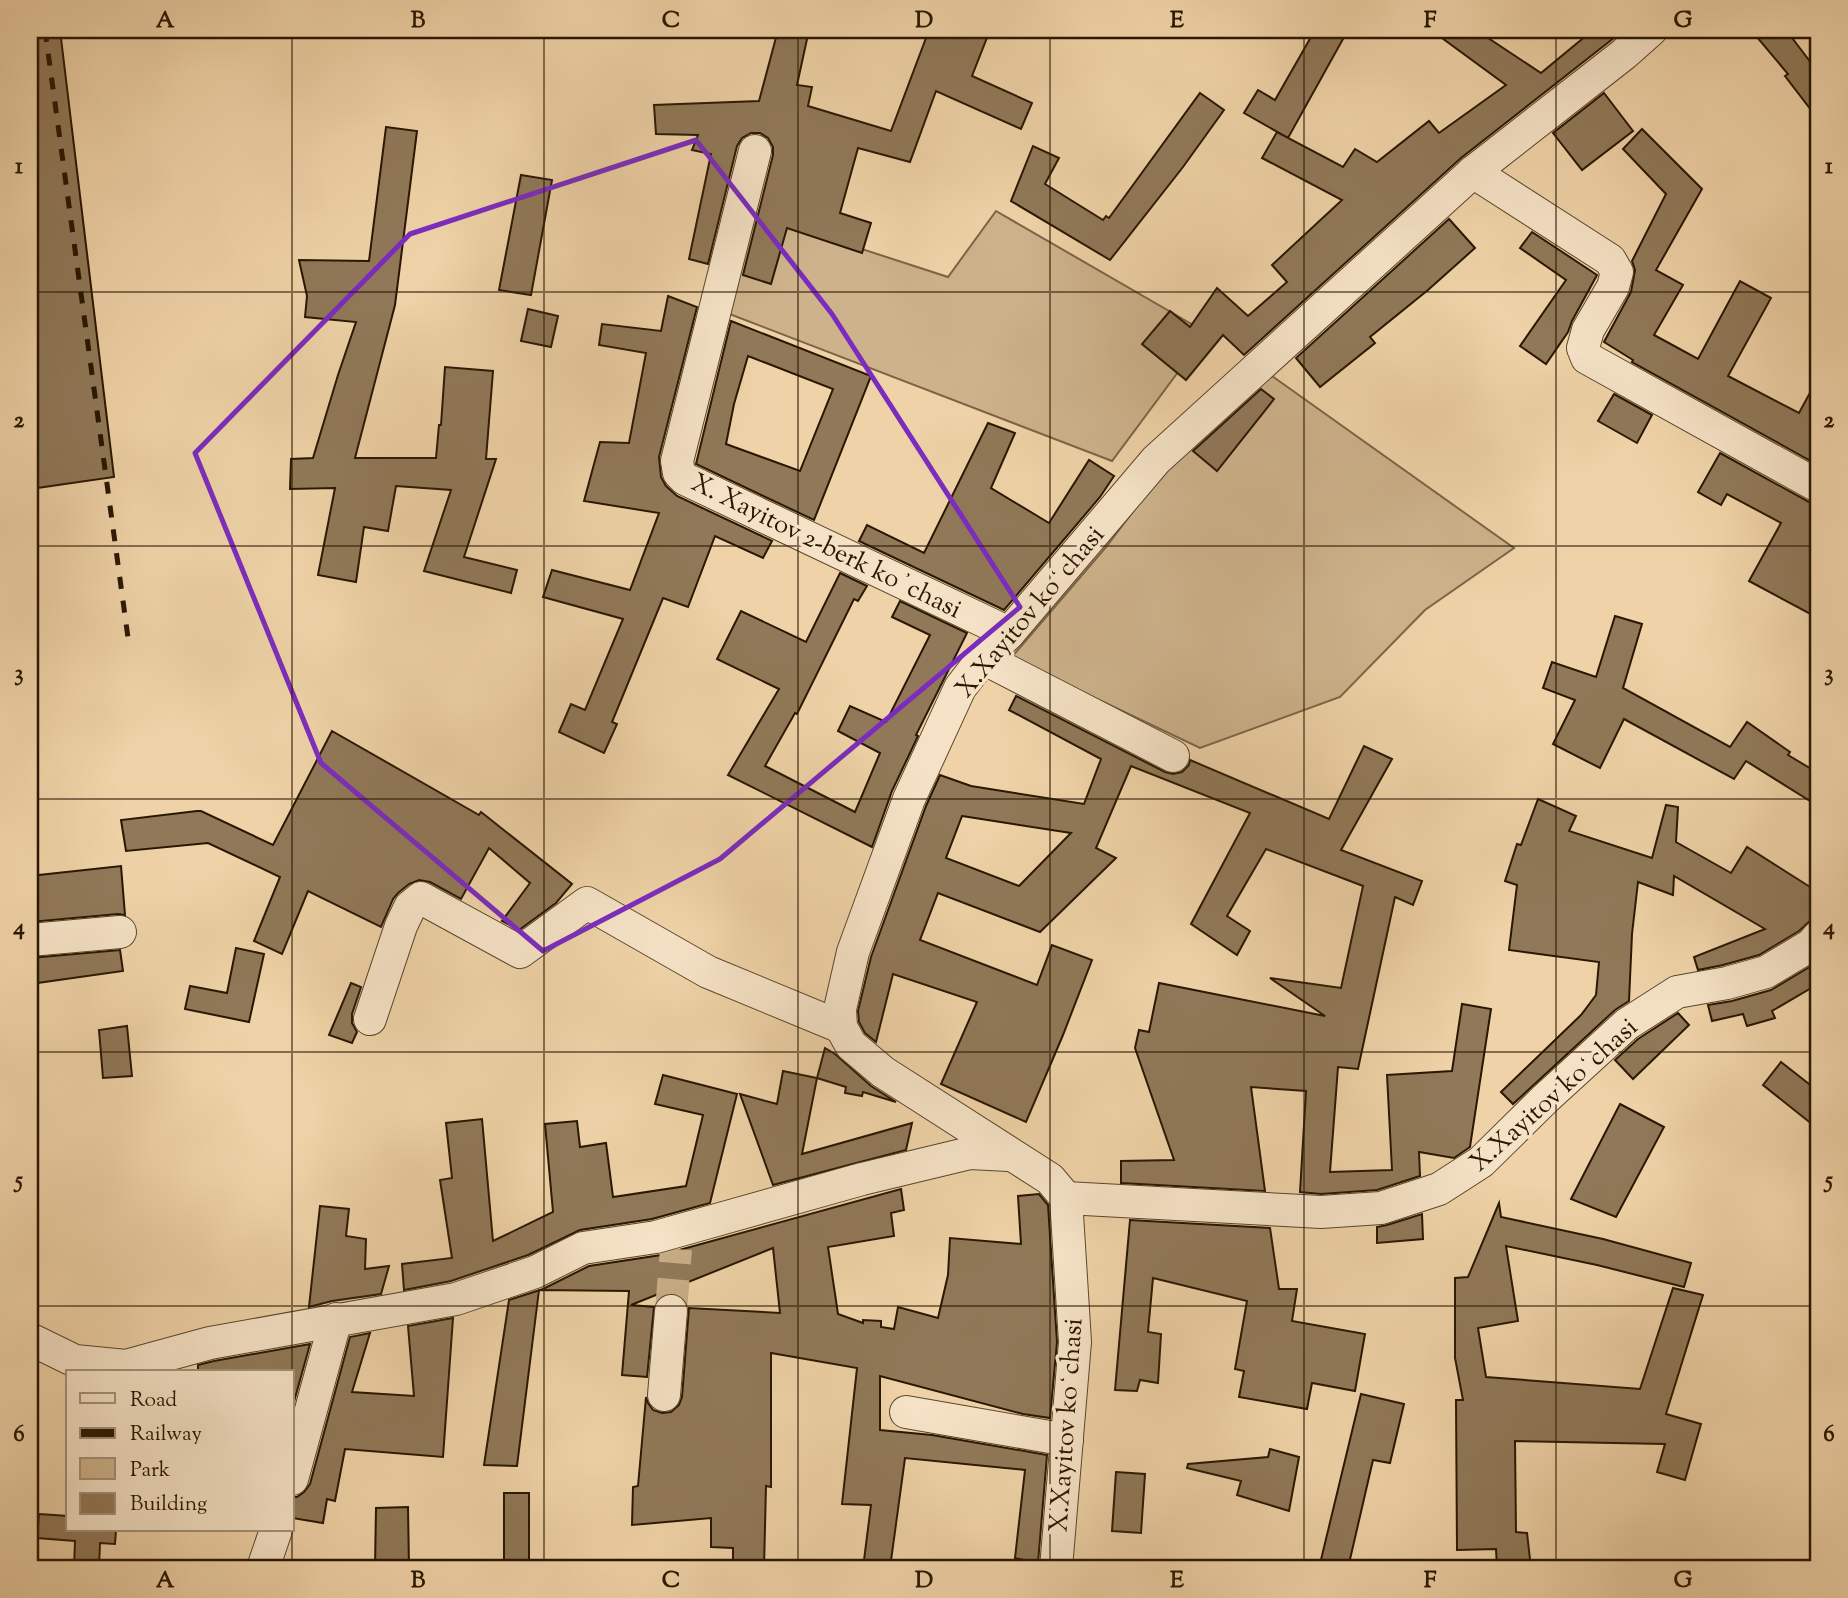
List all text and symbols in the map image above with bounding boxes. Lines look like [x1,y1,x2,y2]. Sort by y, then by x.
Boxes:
text: A [156,5,175,38]
text: B [411,5,426,38]
text: C [662,5,680,38]
text: D [915,5,933,38]
text: E [1170,5,1184,38]
text: F [1424,5,1437,38]
text: G [1674,5,1693,38]
text: 1 [15,151,23,184]
text: 1 [1825,151,1833,184]
text: 2 [14,405,25,438]
text: 2 [1824,405,1835,438]
street label: X. Xayitov 2-berk koʼchasi [684,466,967,629]
street label: X.Xayitov koʻchasi [948,518,1114,707]
text: 3 [14,658,24,691]
text: 3 [1824,658,1834,691]
text: 4 [12,912,25,945]
text: 4 [1822,912,1835,945]
street label: X.Xayitov koʻchasi [1463,1010,1647,1181]
text: 5 [13,1165,23,1198]
text: 5 [1823,1165,1833,1198]
street label: X.Xayitov koʻchasi [1042,1317,1093,1534]
legend [66,1370,294,1532]
text: Road [130,1386,177,1416]
text: 6 [13,1419,25,1452]
text: 6 [1823,1419,1835,1452]
text: Railway [130,1420,202,1450]
text: Park [130,1456,171,1486]
text: Building [130,1490,207,1520]
text: A [156,1565,175,1598]
text: B [411,1565,426,1598]
text: C [662,1565,680,1598]
text: D [915,1565,933,1598]
text: E [1170,1565,1184,1598]
text: F [1424,1565,1437,1598]
text: G [1674,1565,1693,1598]

